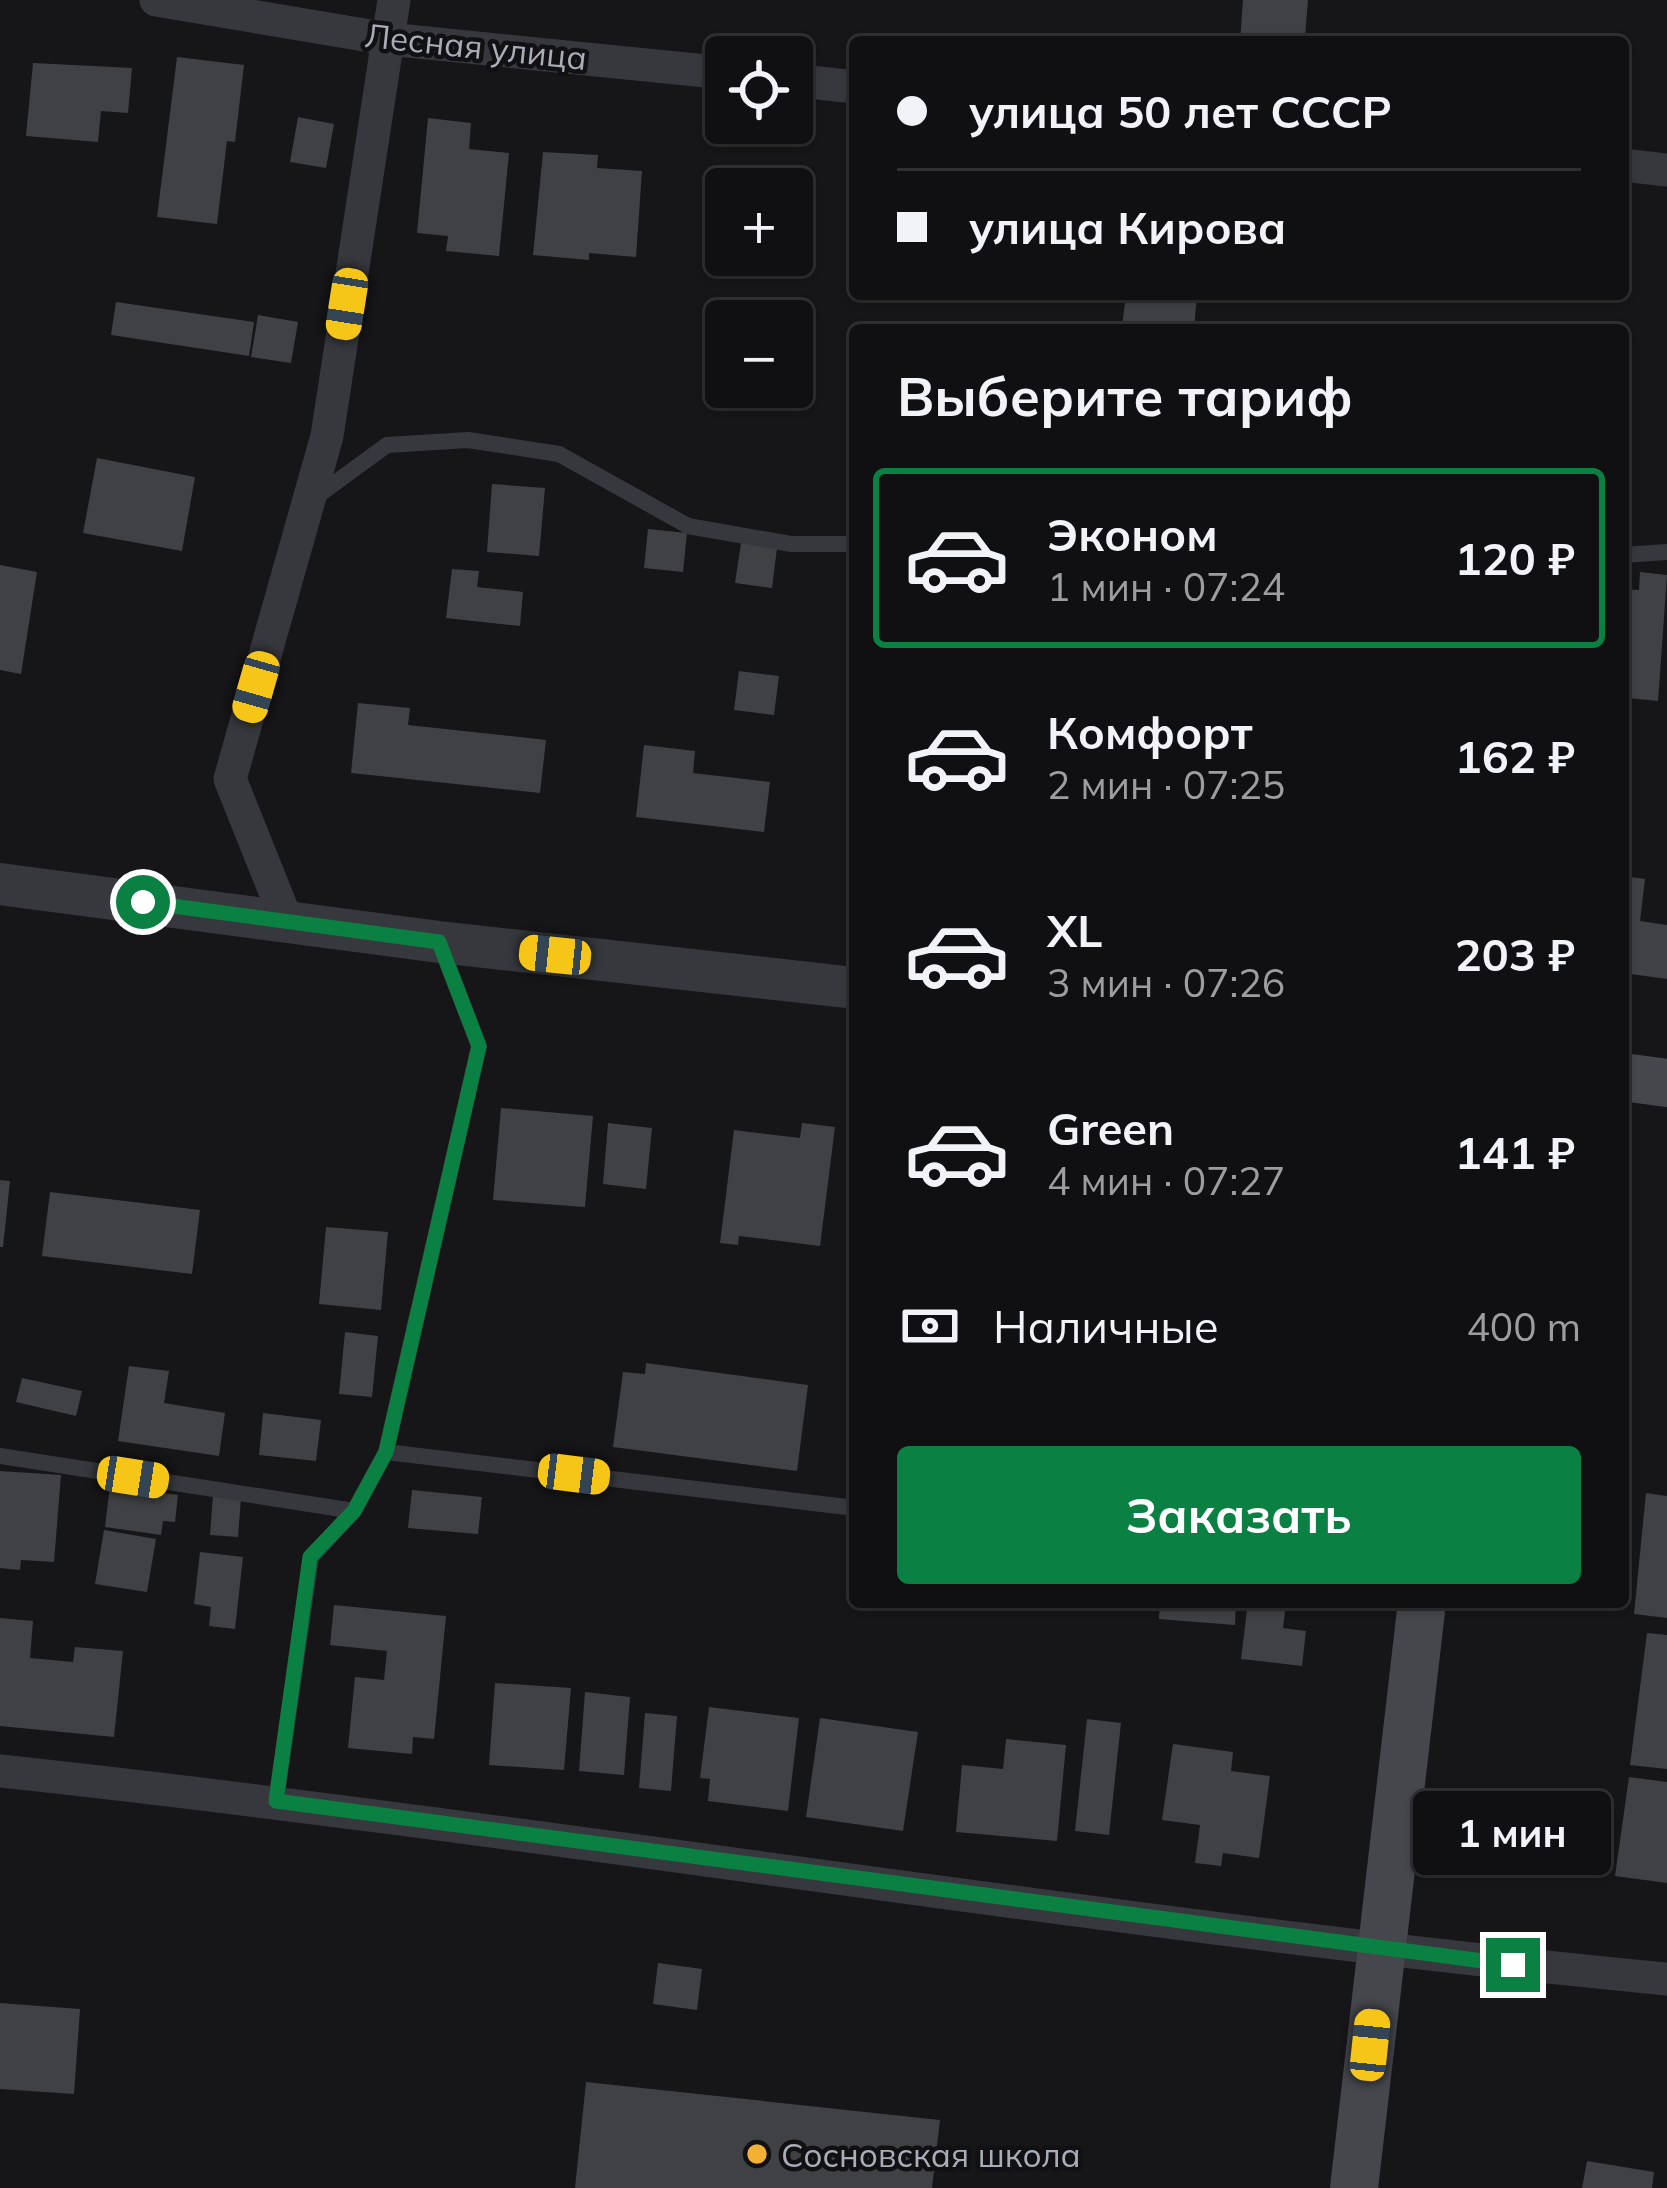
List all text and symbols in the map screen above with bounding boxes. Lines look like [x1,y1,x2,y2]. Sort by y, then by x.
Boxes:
street label: Лесная улица [363,14,589,78]
map controls [705,36,813,408]
button: locate [705,36,813,144]
text: улица 50 лет СССР [969,83,1392,139]
button: + [705,168,813,276]
text: улица Кирова [969,199,1286,255]
car [324,266,370,342]
button: − [705,300,813,408]
text: Выберите тариф [897,362,1353,430]
icon: car [903,504,1011,612]
text: Эконом [1047,506,1218,562]
text: 120 ₽ [1455,530,1575,586]
text: 1 мин · 07:24 [1047,562,1285,611]
car [229,647,283,727]
icon: car [903,702,1011,810]
text: Комфорт [1047,704,1253,760]
text: 162 ₽ [1455,728,1575,784]
text: 2 мин · 07:25 [1047,760,1285,809]
route start [116,875,170,929]
icon: car [903,900,1011,1008]
text: XL [1047,902,1102,958]
text: 203 ₽ [1455,926,1575,982]
car [517,933,593,977]
text: 3 мин · 07:26 [1047,958,1285,1007]
icon: car [903,1098,1011,1206]
text: Green [1047,1100,1174,1156]
text: 141 ₽ [1455,1124,1575,1180]
text: 4 мин · 07:27 [1047,1156,1285,1205]
icon: cash [897,1293,963,1359]
text: Наличные [993,1298,1219,1354]
text: 400 m [1466,1302,1581,1351]
button: Заказать [897,1446,1581,1584]
car [536,1452,612,1496]
car [95,1454,171,1500]
callout: 1 мин [1414,1791,1612,1875]
text: 1 мин [1457,1808,1567,1857]
route end [1486,1938,1540,1992]
car [1348,2007,1392,2083]
place label: Сосновская школа [781,2134,1081,2175]
marker: Сосновская школа [744,2141,770,2167]

